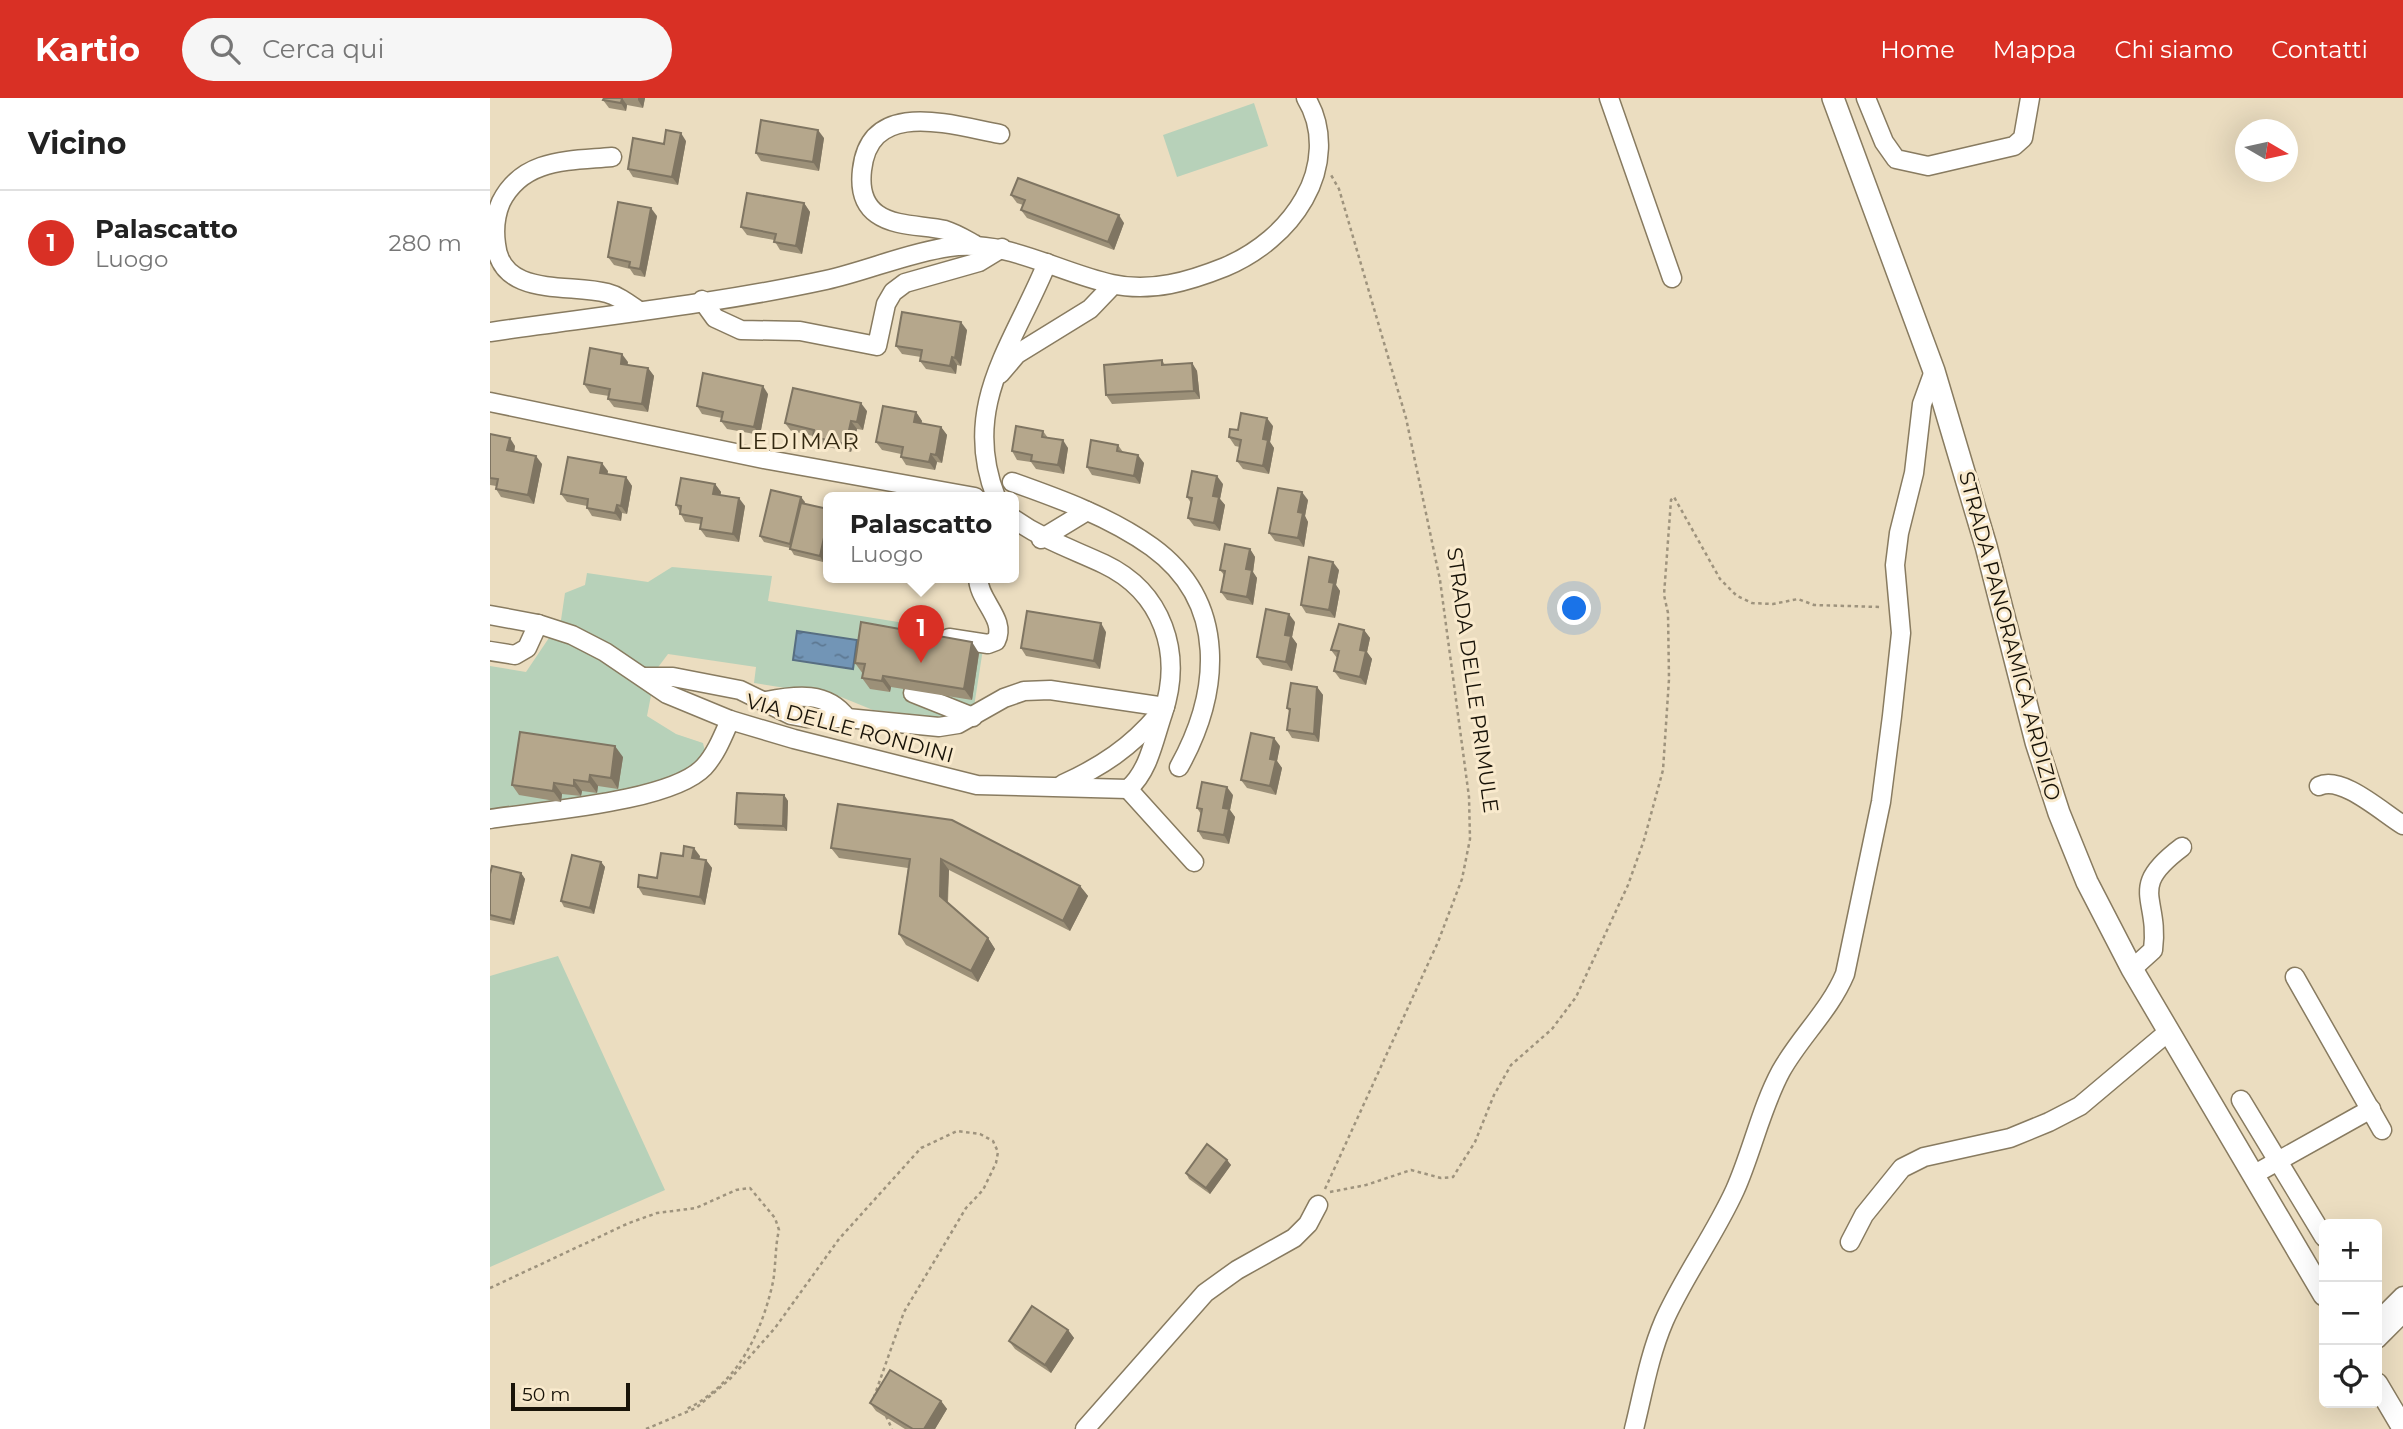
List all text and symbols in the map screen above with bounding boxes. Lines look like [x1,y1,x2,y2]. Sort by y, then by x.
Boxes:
search box [182,18,672,81]
text: Kartio [35,29,140,69]
icon: search [206,30,244,68]
text: Cerca qui [262,33,385,65]
text: Home [1880,35,1955,64]
text: Mappa [1993,35,2076,64]
text: Chi siamo [2114,35,2233,64]
text: Contatti [2271,35,2368,64]
north arrow [2235,119,2298,182]
text: Vicino [28,125,126,162]
text: Palascatto [95,213,238,245]
text: 1 [46,229,56,257]
text: 280 m [389,229,462,257]
text: Luogo [95,245,168,273]
district label: LEDIMAR [737,427,861,455]
street label: STRADA PANORAMICA ARDIZIO [1954,469,2066,803]
popup [823,492,1019,583]
text: Palascatto [850,508,992,540]
text: Luogo [850,540,923,568]
street label: STRADA DELLE PRIMULE [1442,546,1504,814]
your location [1557,591,1591,625]
pin: 1 [898,605,944,663]
street label: VIA DELLE RONDINI [743,688,957,768]
map controls [2319,1219,2382,1408]
button: + [2319,1219,2382,1282]
button: − [2319,1282,2382,1345]
button: locate [2319,1345,2382,1408]
scale bar [511,1380,630,1412]
text: 50 m [522,1383,570,1406]

